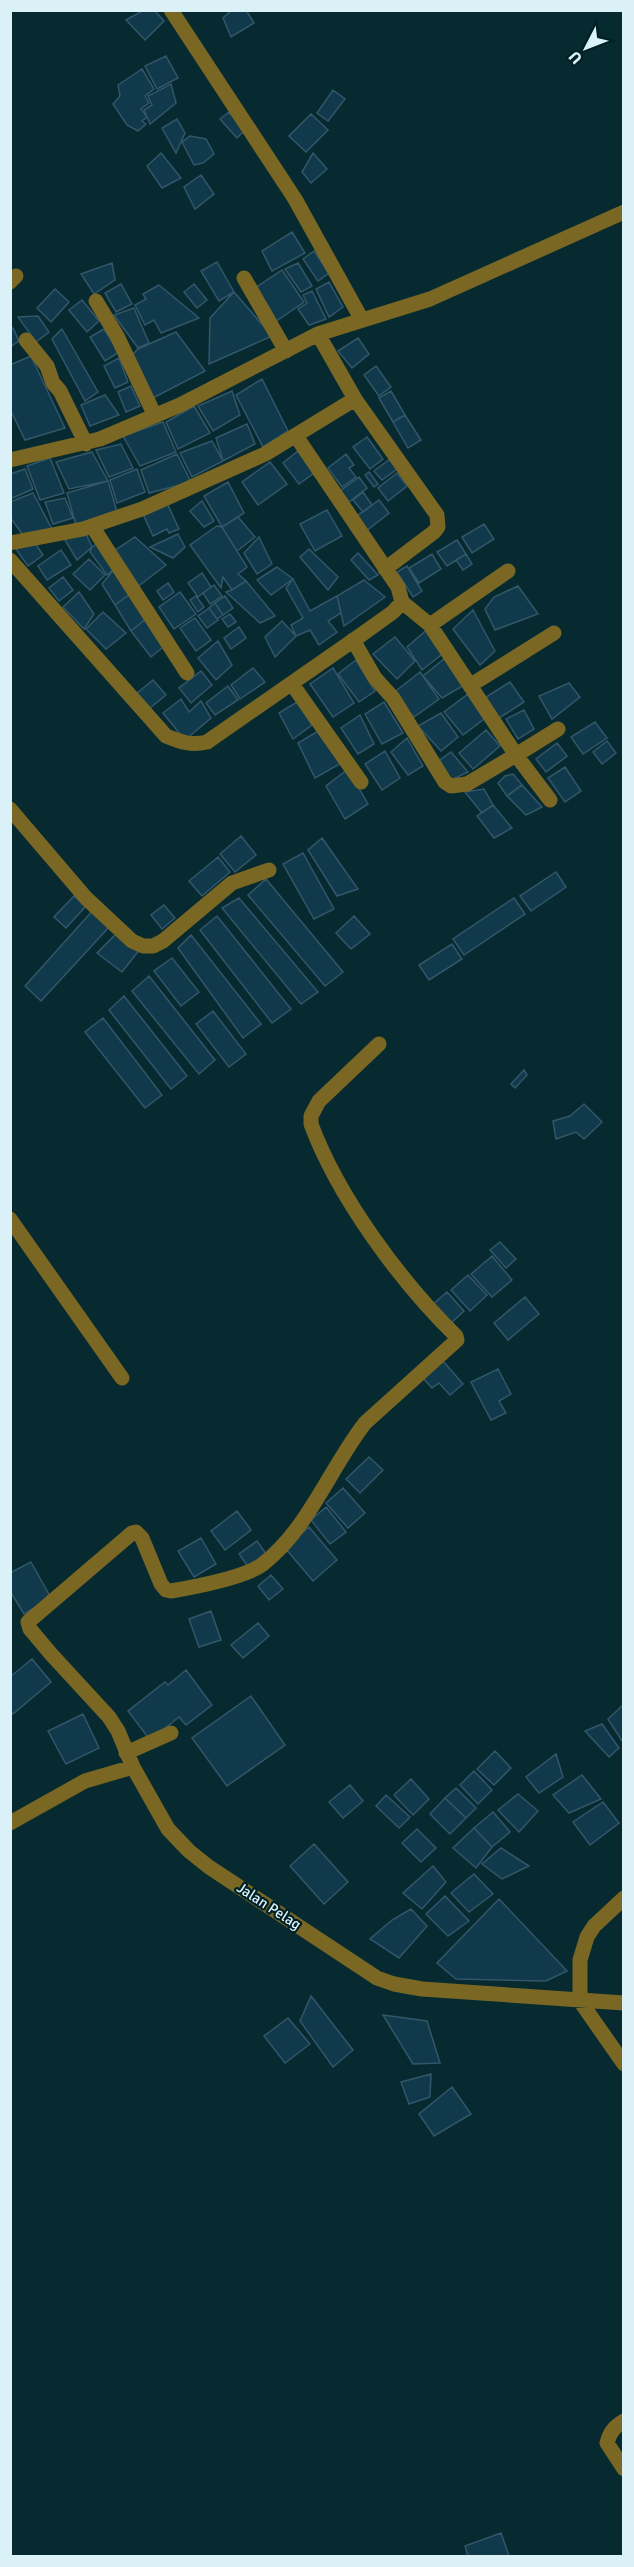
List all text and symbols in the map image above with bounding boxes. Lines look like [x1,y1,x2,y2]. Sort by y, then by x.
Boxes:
north arrow [556,18,616,78]
text: U [565,47,587,68]
street label: Jalan Pelag [234,1879,305,1933]

